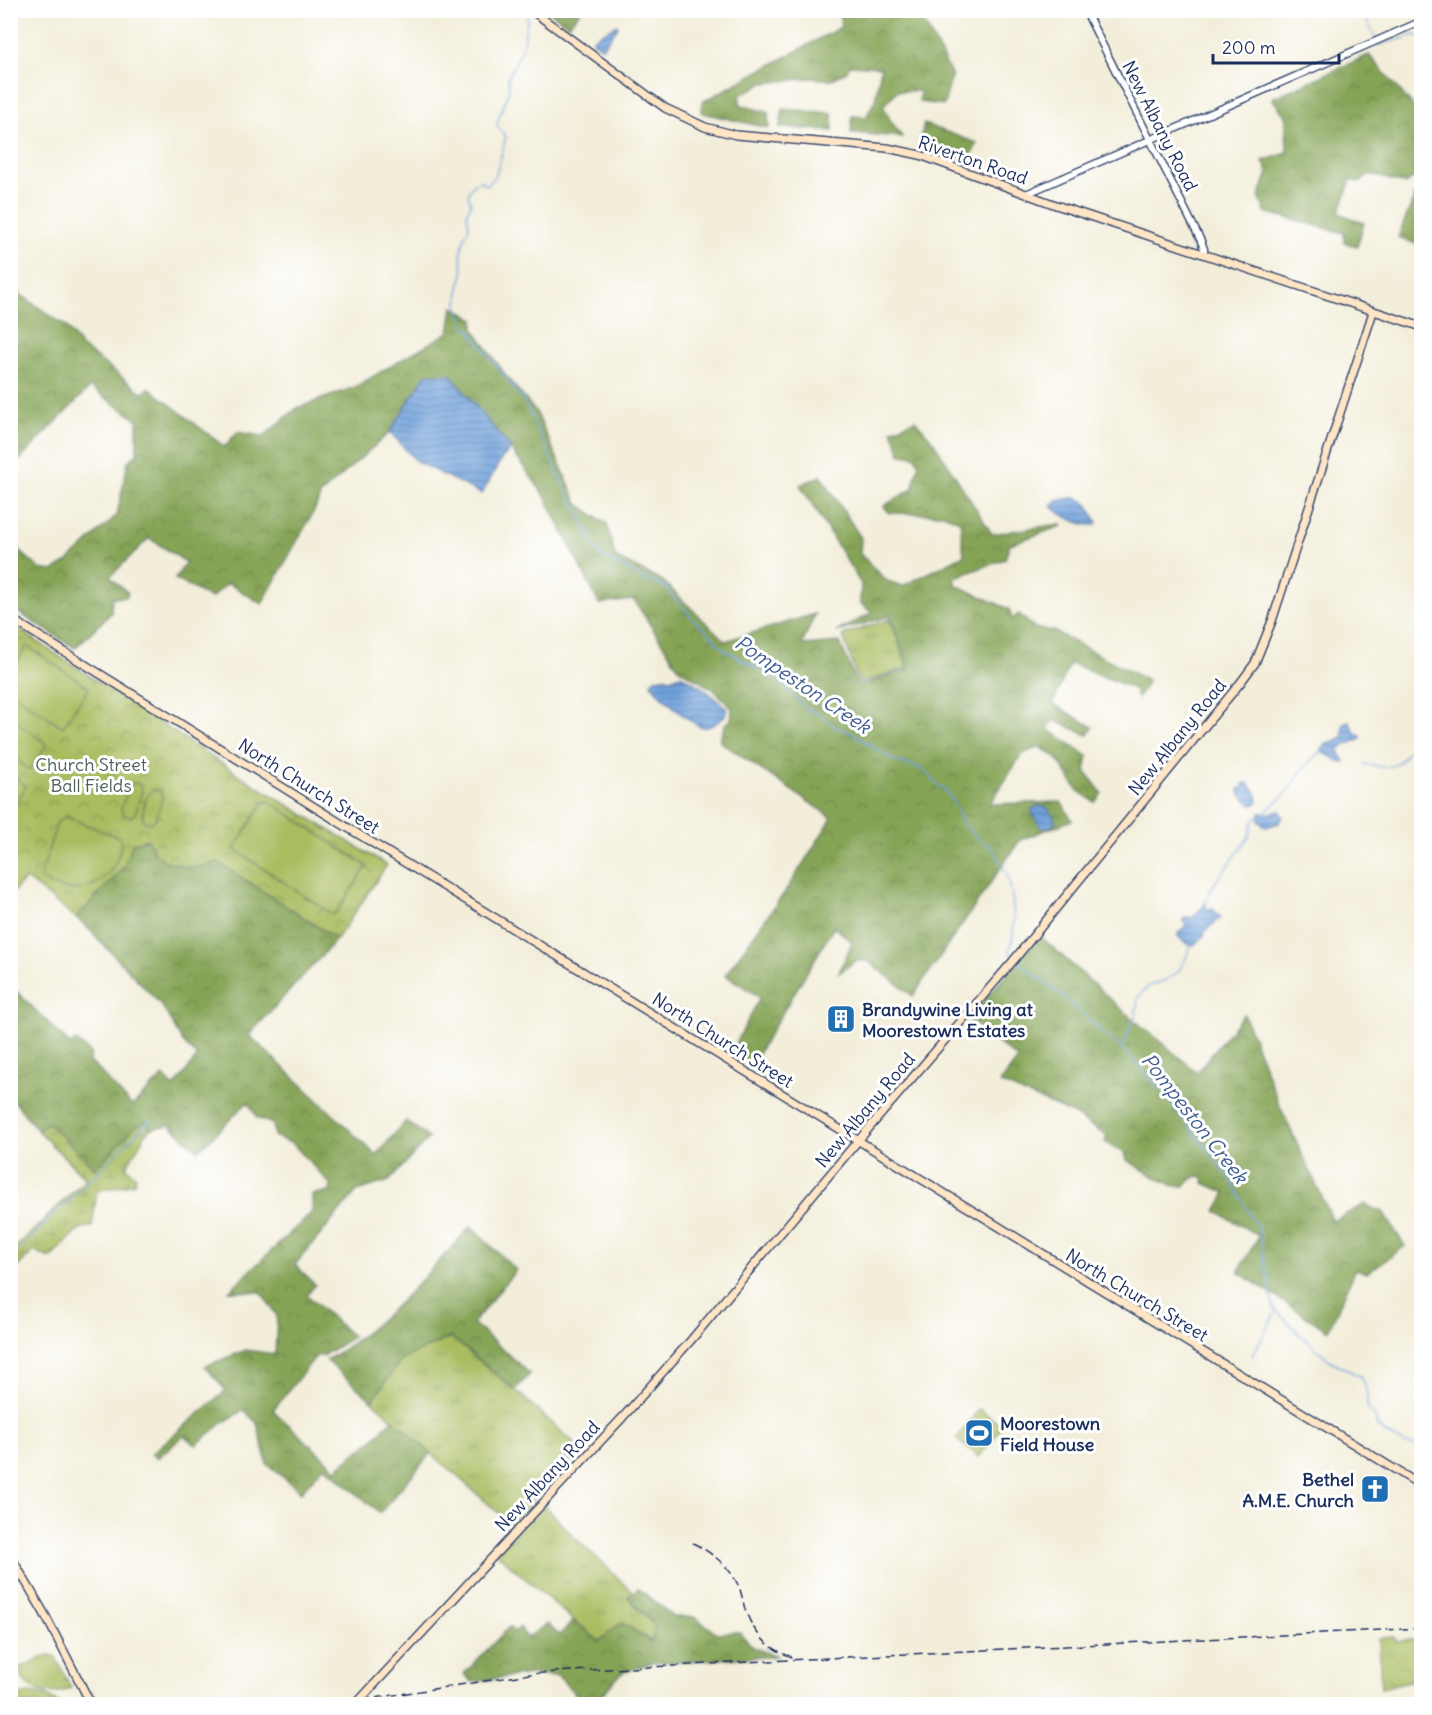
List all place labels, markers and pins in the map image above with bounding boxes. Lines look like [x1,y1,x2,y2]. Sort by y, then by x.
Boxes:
place label: Brandywine Living at Moorestown Estates [862,998,1034,1042]
building icon: Brandywine Living at Moorestown Estates [825,1003,857,1035]
place label: Moorestown Field House [1000,1412,1101,1456]
sports icon: Moorestown Field House [963,1417,995,1449]
place label: Bethel A.M.E. Church [1242,1468,1355,1512]
church icon: Bethel A.M.E. Church [1359,1473,1391,1505]

